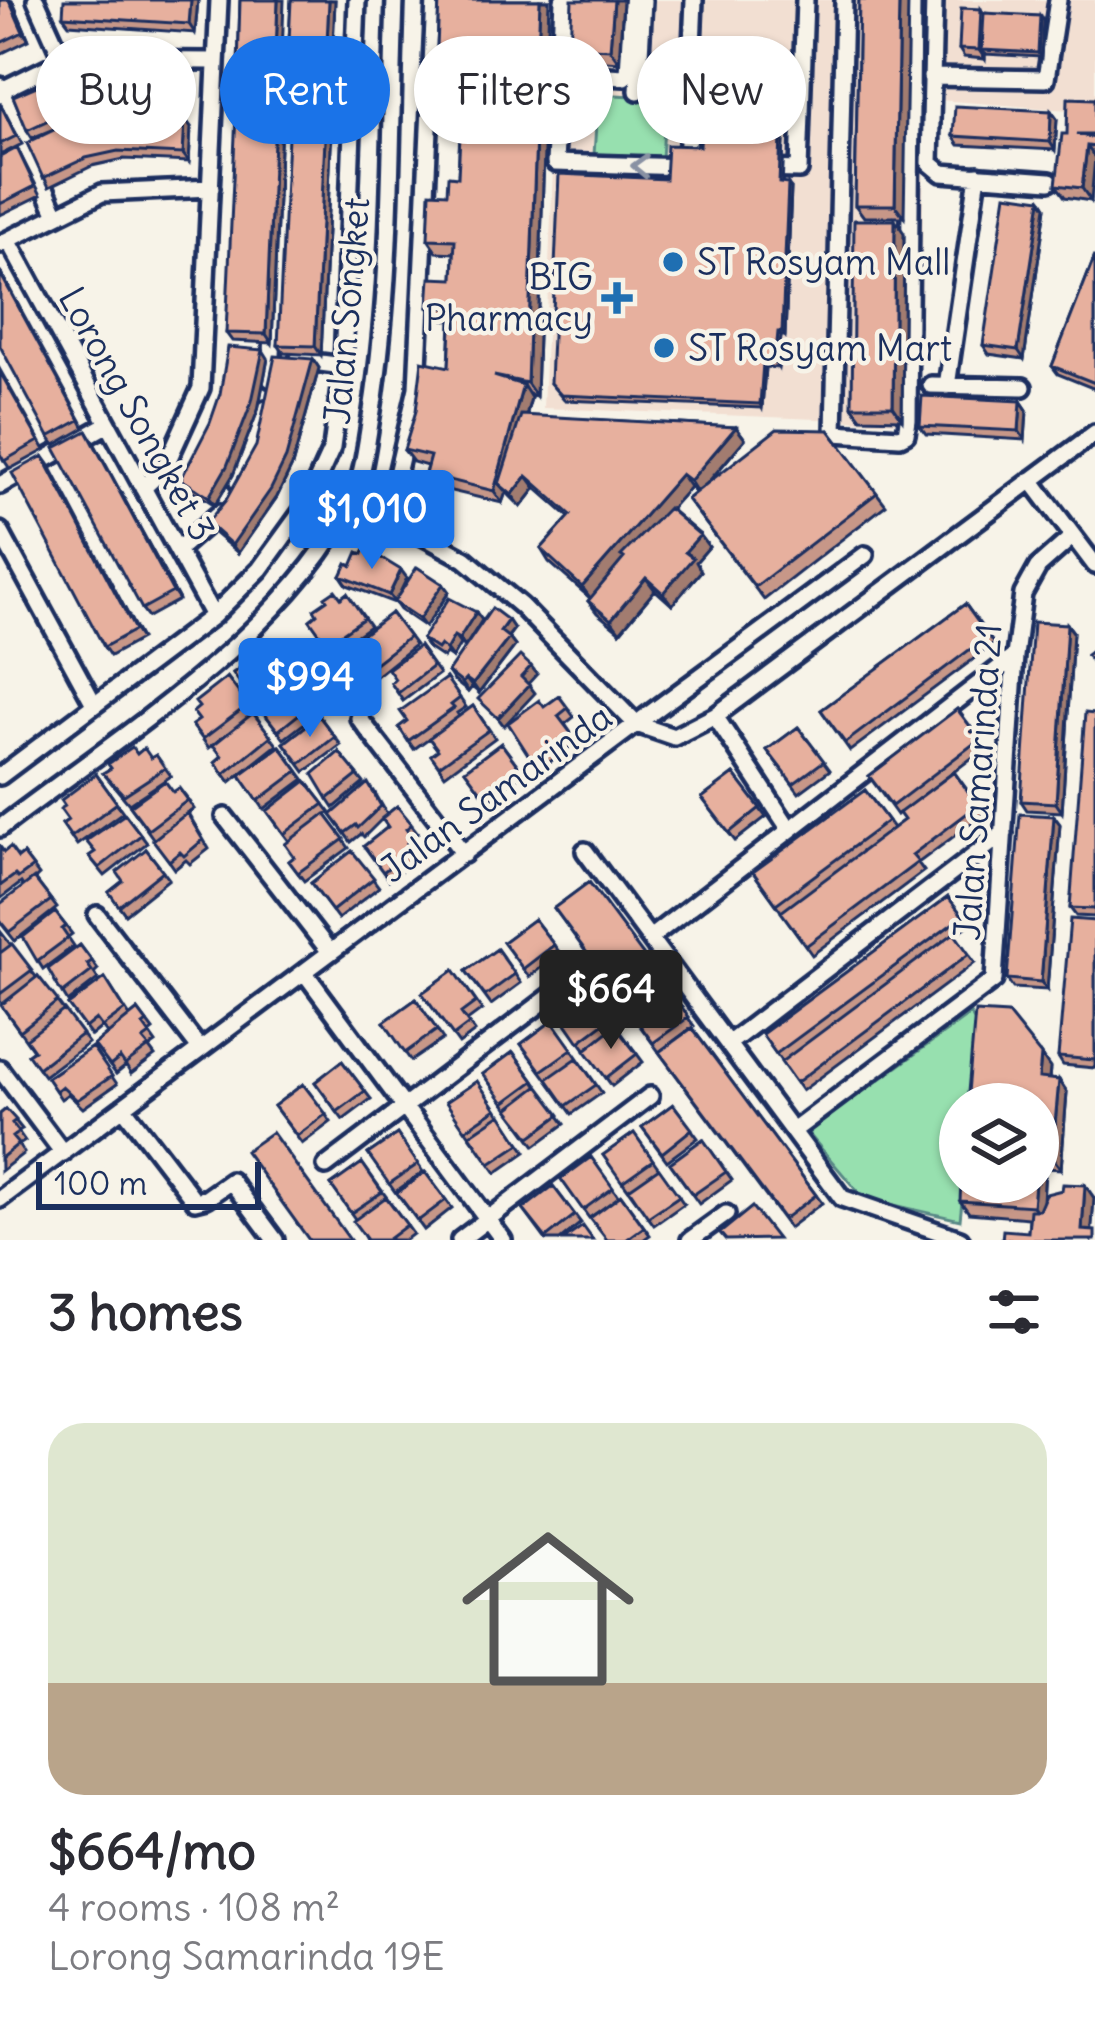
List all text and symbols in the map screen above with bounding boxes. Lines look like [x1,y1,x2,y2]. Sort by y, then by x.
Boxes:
chip: Buy [36,36,196,144]
chip: Rent [220,36,390,144]
chip: Filters [414,36,613,144]
chip: New [637,36,806,144]
one-way arrow [630,153,649,179]
street label: Jalan Songket [315,196,379,426]
place label: ST Rosyam Mall [697,240,950,285]
marker: ST Rosyam Mall [660,249,686,275]
place label: BIG Pharmacy [425,255,593,341]
street label: Lorong Songket 3 [49,279,225,549]
marker: BIG Pharmacy [604,285,630,311]
place label: ST Rosyam Mart [688,326,952,371]
marker: ST Rosyam Mart [651,335,677,361]
pin: $1,010 [274,470,470,572]
text: $1,010 [316,484,428,533]
street label: Jalan Samarinda 21 [944,622,1012,942]
pin: $994 [239,638,381,740]
text: $994 [266,652,355,701]
street label: Jalan Samarinda [372,694,620,892]
pin: $664 [540,950,682,1052]
text: $664 [566,964,656,1013]
map controls [939,1083,1059,1203]
button: layers [939,1083,1059,1203]
scale bar [36,1156,261,1209]
text: 100 m [54,1162,147,1204]
icon: filters [981,1279,1047,1345]
text: 3 homes [48,1280,243,1344]
icon: home [440,1501,656,1717]
text: $664/mo [48,1819,256,1883]
text: 4 rooms · 108 m² [48,1883,340,1932]
text: Lorong Samarinda 19E [48,1932,445,1981]

